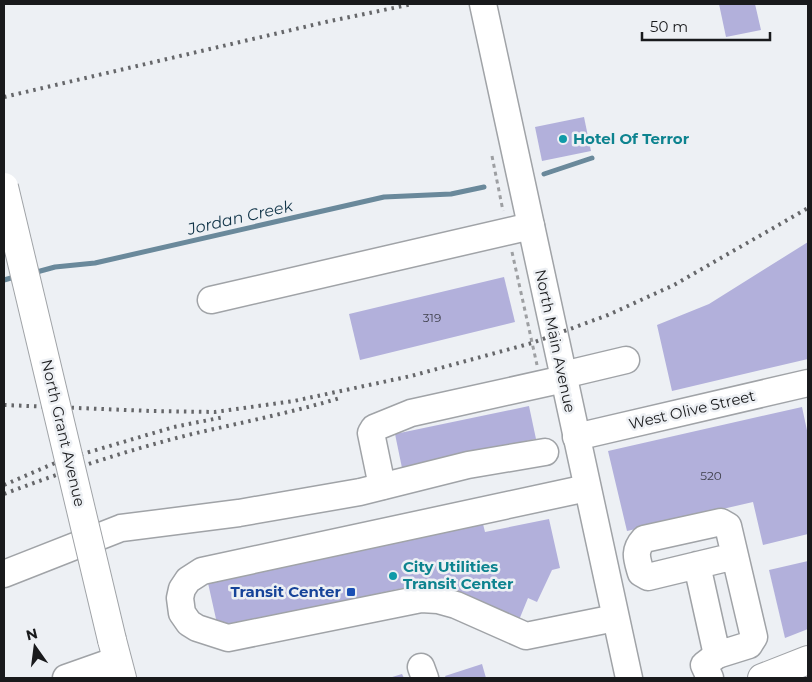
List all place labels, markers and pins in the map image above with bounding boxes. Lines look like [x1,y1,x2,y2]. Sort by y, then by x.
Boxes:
place label: Hotel Of Terror [573,129,690,148]
marker: Hotel Of Terror [557,133,569,145]
place label: City Utilities Transit Center [403,557,514,593]
marker: City Utilities Transit Center [387,570,399,582]
place label: Transit Center [231,582,342,601]
marker: Transit Center [345,586,357,598]

